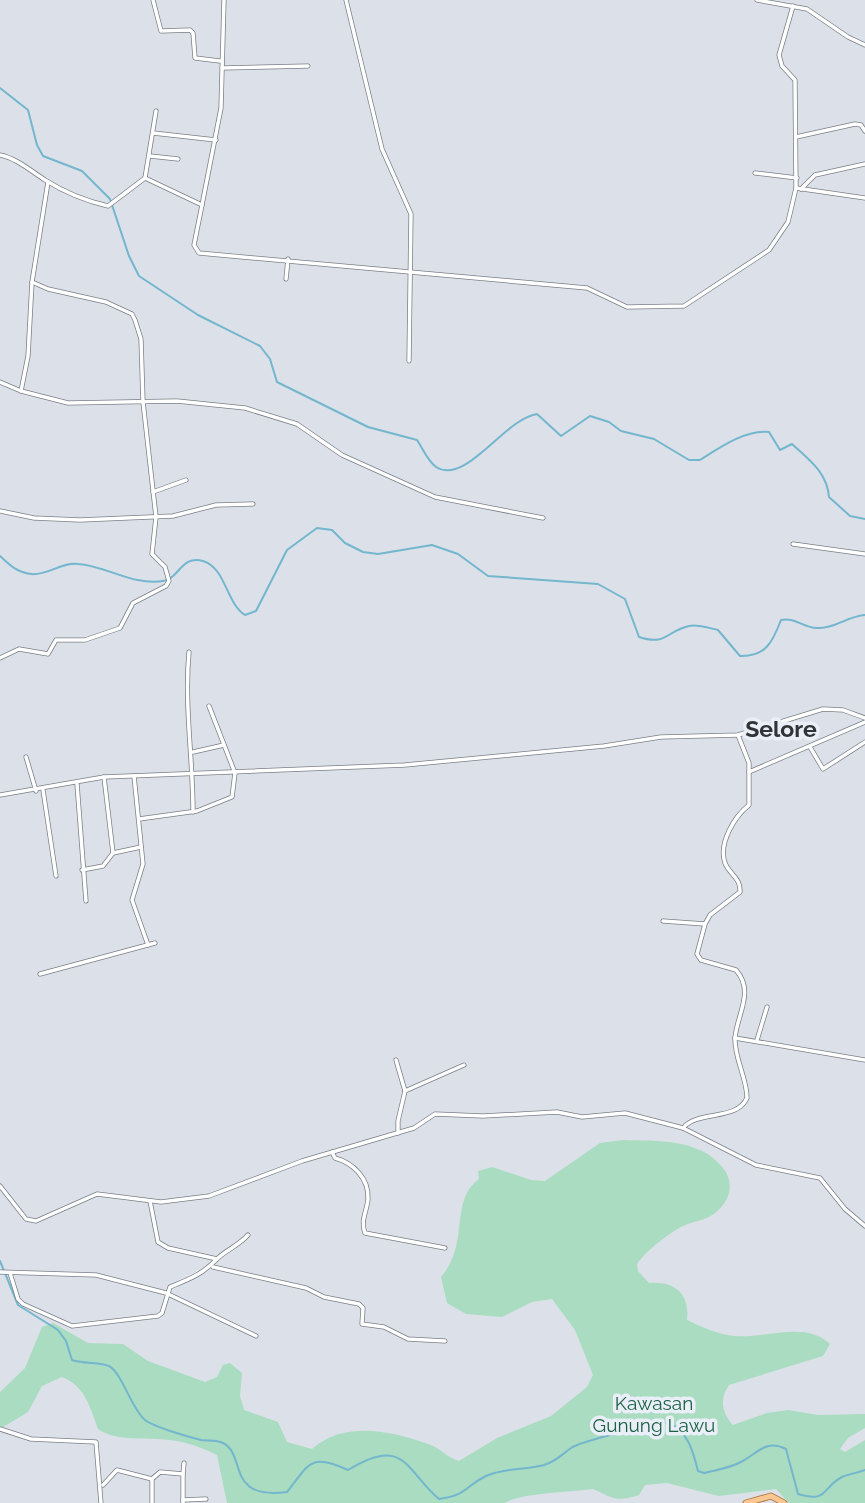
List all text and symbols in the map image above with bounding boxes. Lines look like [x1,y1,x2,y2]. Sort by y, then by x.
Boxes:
district label: Selore [745,715,817,742]
park label: Kawasan Gunung Lawu [593,1392,715,1436]

